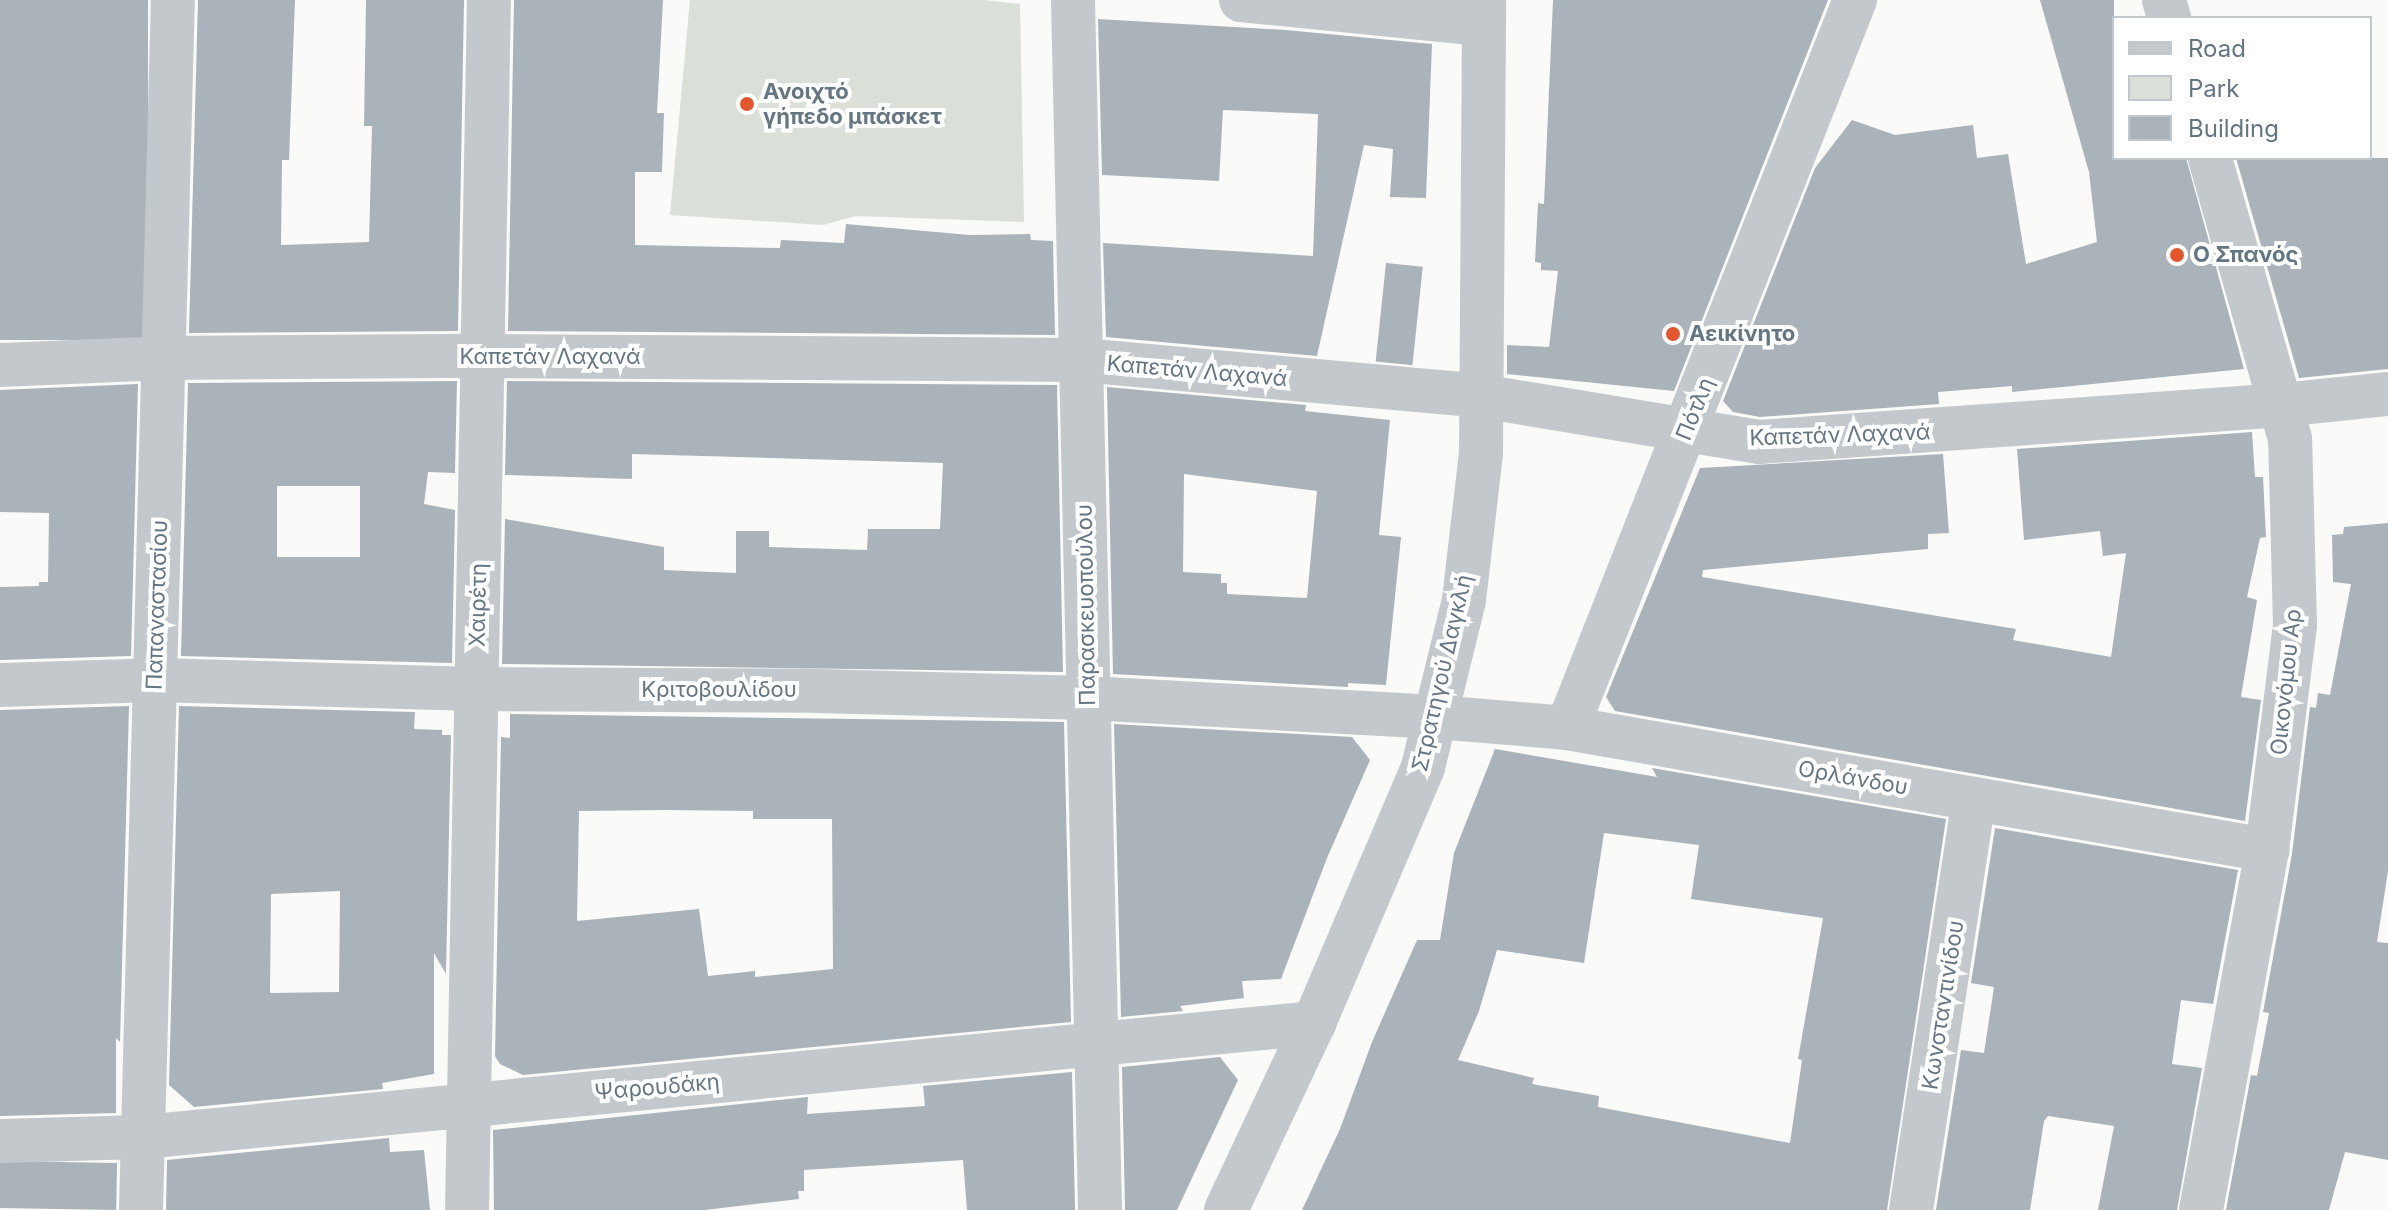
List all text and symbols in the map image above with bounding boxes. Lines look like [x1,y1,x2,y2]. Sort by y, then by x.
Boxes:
legend [2112,16,2372,160]
text: Road [2188,34,2246,63]
text: Park [2188,74,2239,103]
place label: Ανοιχτό γήπεδο μπάσκετ [763,78,942,130]
marker: Ανοιχτό γήπεδο μπάσκετ [738,95,756,113]
text: Building [2188,114,2279,143]
place label: Ο Σπανός [2193,242,2298,268]
marker: Ο Σπανός [2168,246,2186,264]
place label: Αεικίνητο [1689,321,1795,347]
marker: Αεικίνητο [1664,325,1682,343]
street label: Καπετάν Λαχανά [459,344,641,370]
street label: Καπετάν Λαχανά [1106,350,1288,392]
street label: Πότλη [1671,374,1719,444]
street label: Καπετάν Λαχανά [1749,419,1931,451]
street label: Παρασκευοπούλου [1071,504,1101,706]
street label: Παπαναστασίου [141,519,173,691]
street label: Χαιρέτη [464,563,492,647]
street label: Στρατηγού Δαγκλή [1406,572,1478,774]
street label: Οικονόμου Αρ [2265,608,2307,756]
street label: Κριτοβουλίδου [641,677,797,703]
street label: Ορλάνδου [1796,755,1910,801]
street label: Κωνσταντινίδου [1917,918,1969,1092]
street label: Ψαρουδάκη [593,1068,721,1106]

